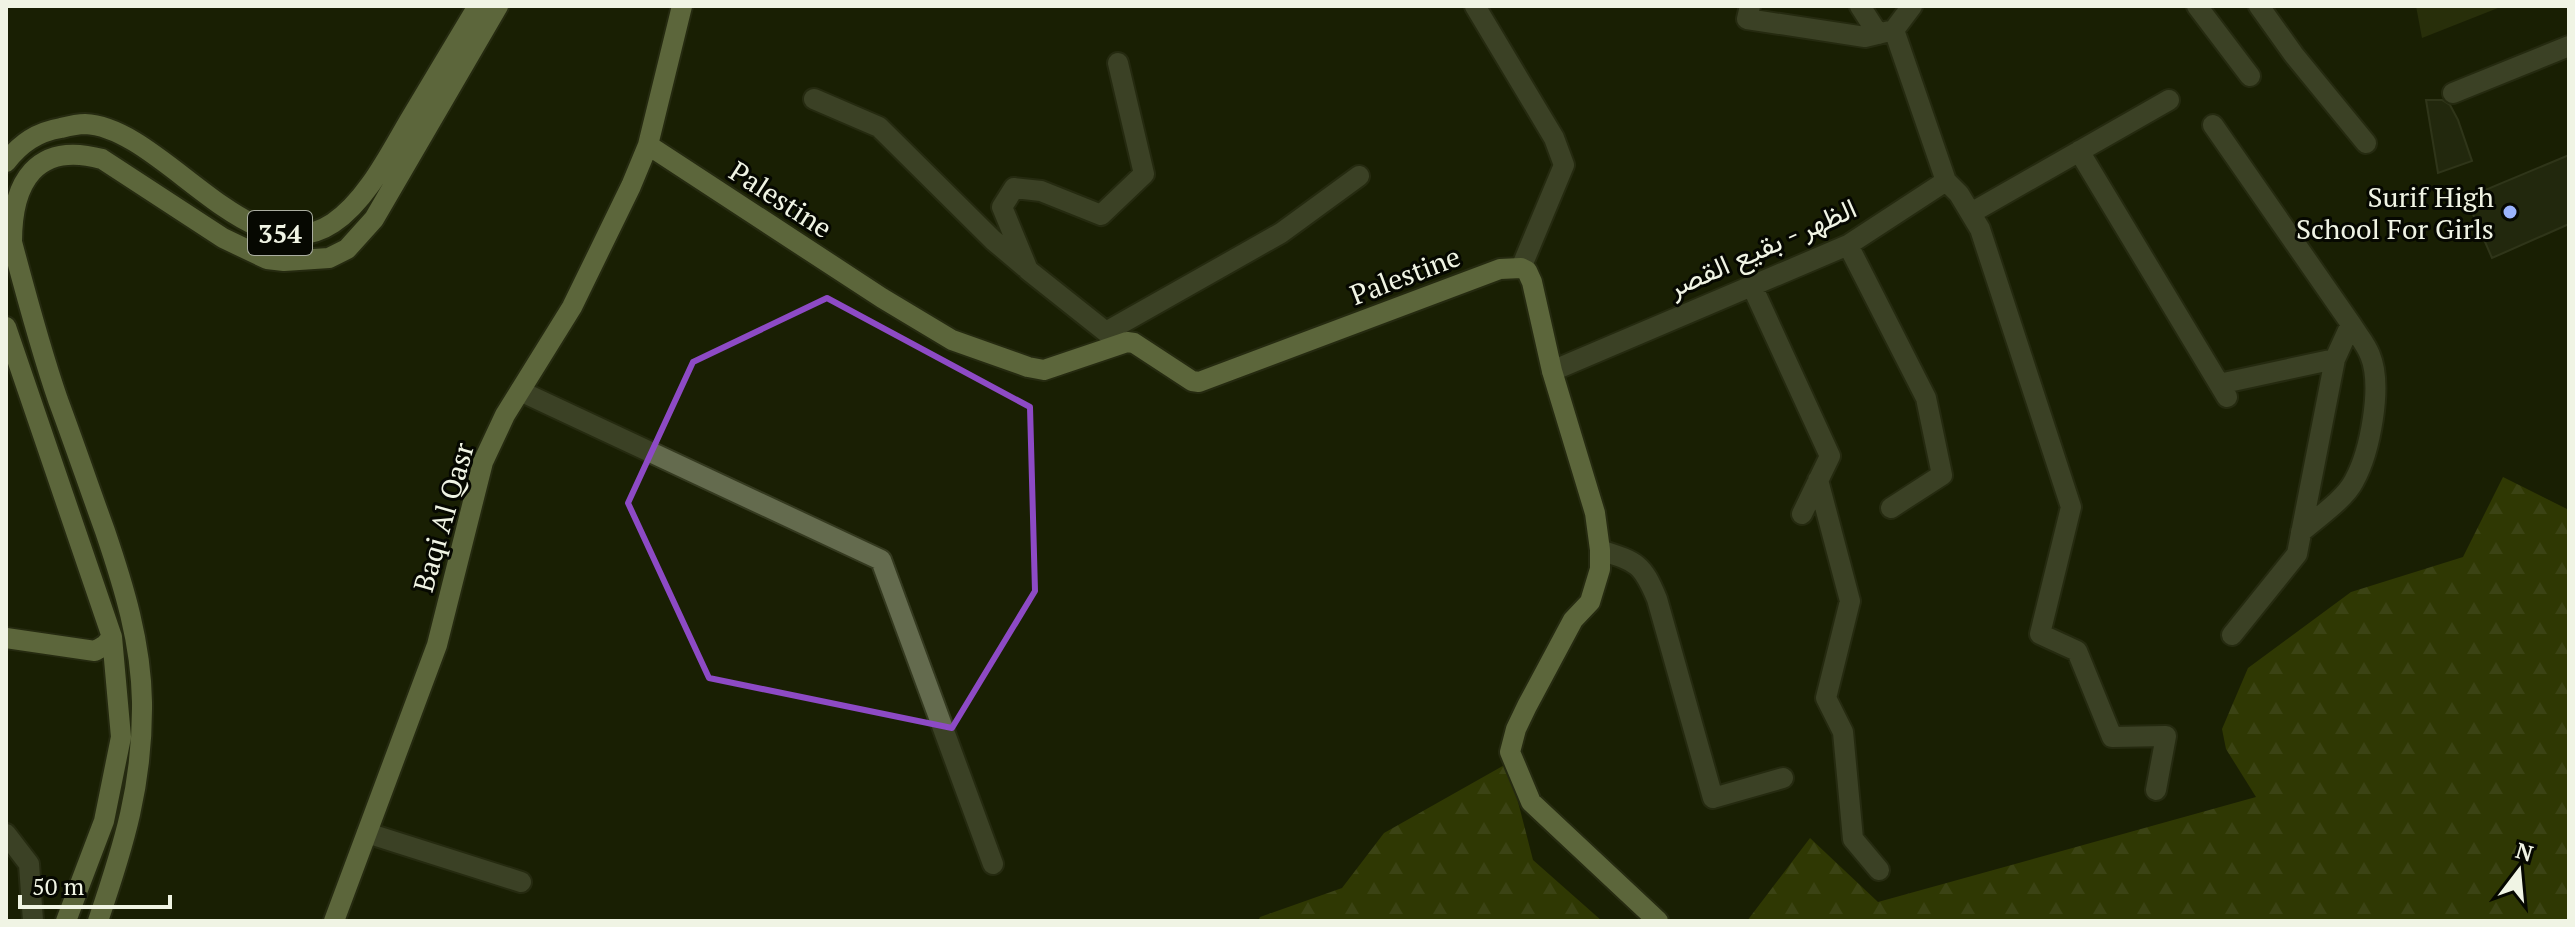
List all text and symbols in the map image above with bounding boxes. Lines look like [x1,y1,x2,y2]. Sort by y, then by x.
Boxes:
street label: Palestine [723,152,839,246]
place label: Surif High School For Girls [2296,178,2494,247]
street label: الظهر - بقيع القصر [1661,189,1863,307]
marker: Surif High School For Girls [2501,203,2519,221]
road number: 354 [248,211,312,255]
street label: Palestine [1345,237,1465,313]
street label: Baqi Al Qasr [404,438,482,596]
north arrow [2479,831,2559,911]
text: N [2513,835,2537,868]
scale bar [20,859,170,909]
text: 50 m [32,870,84,902]

